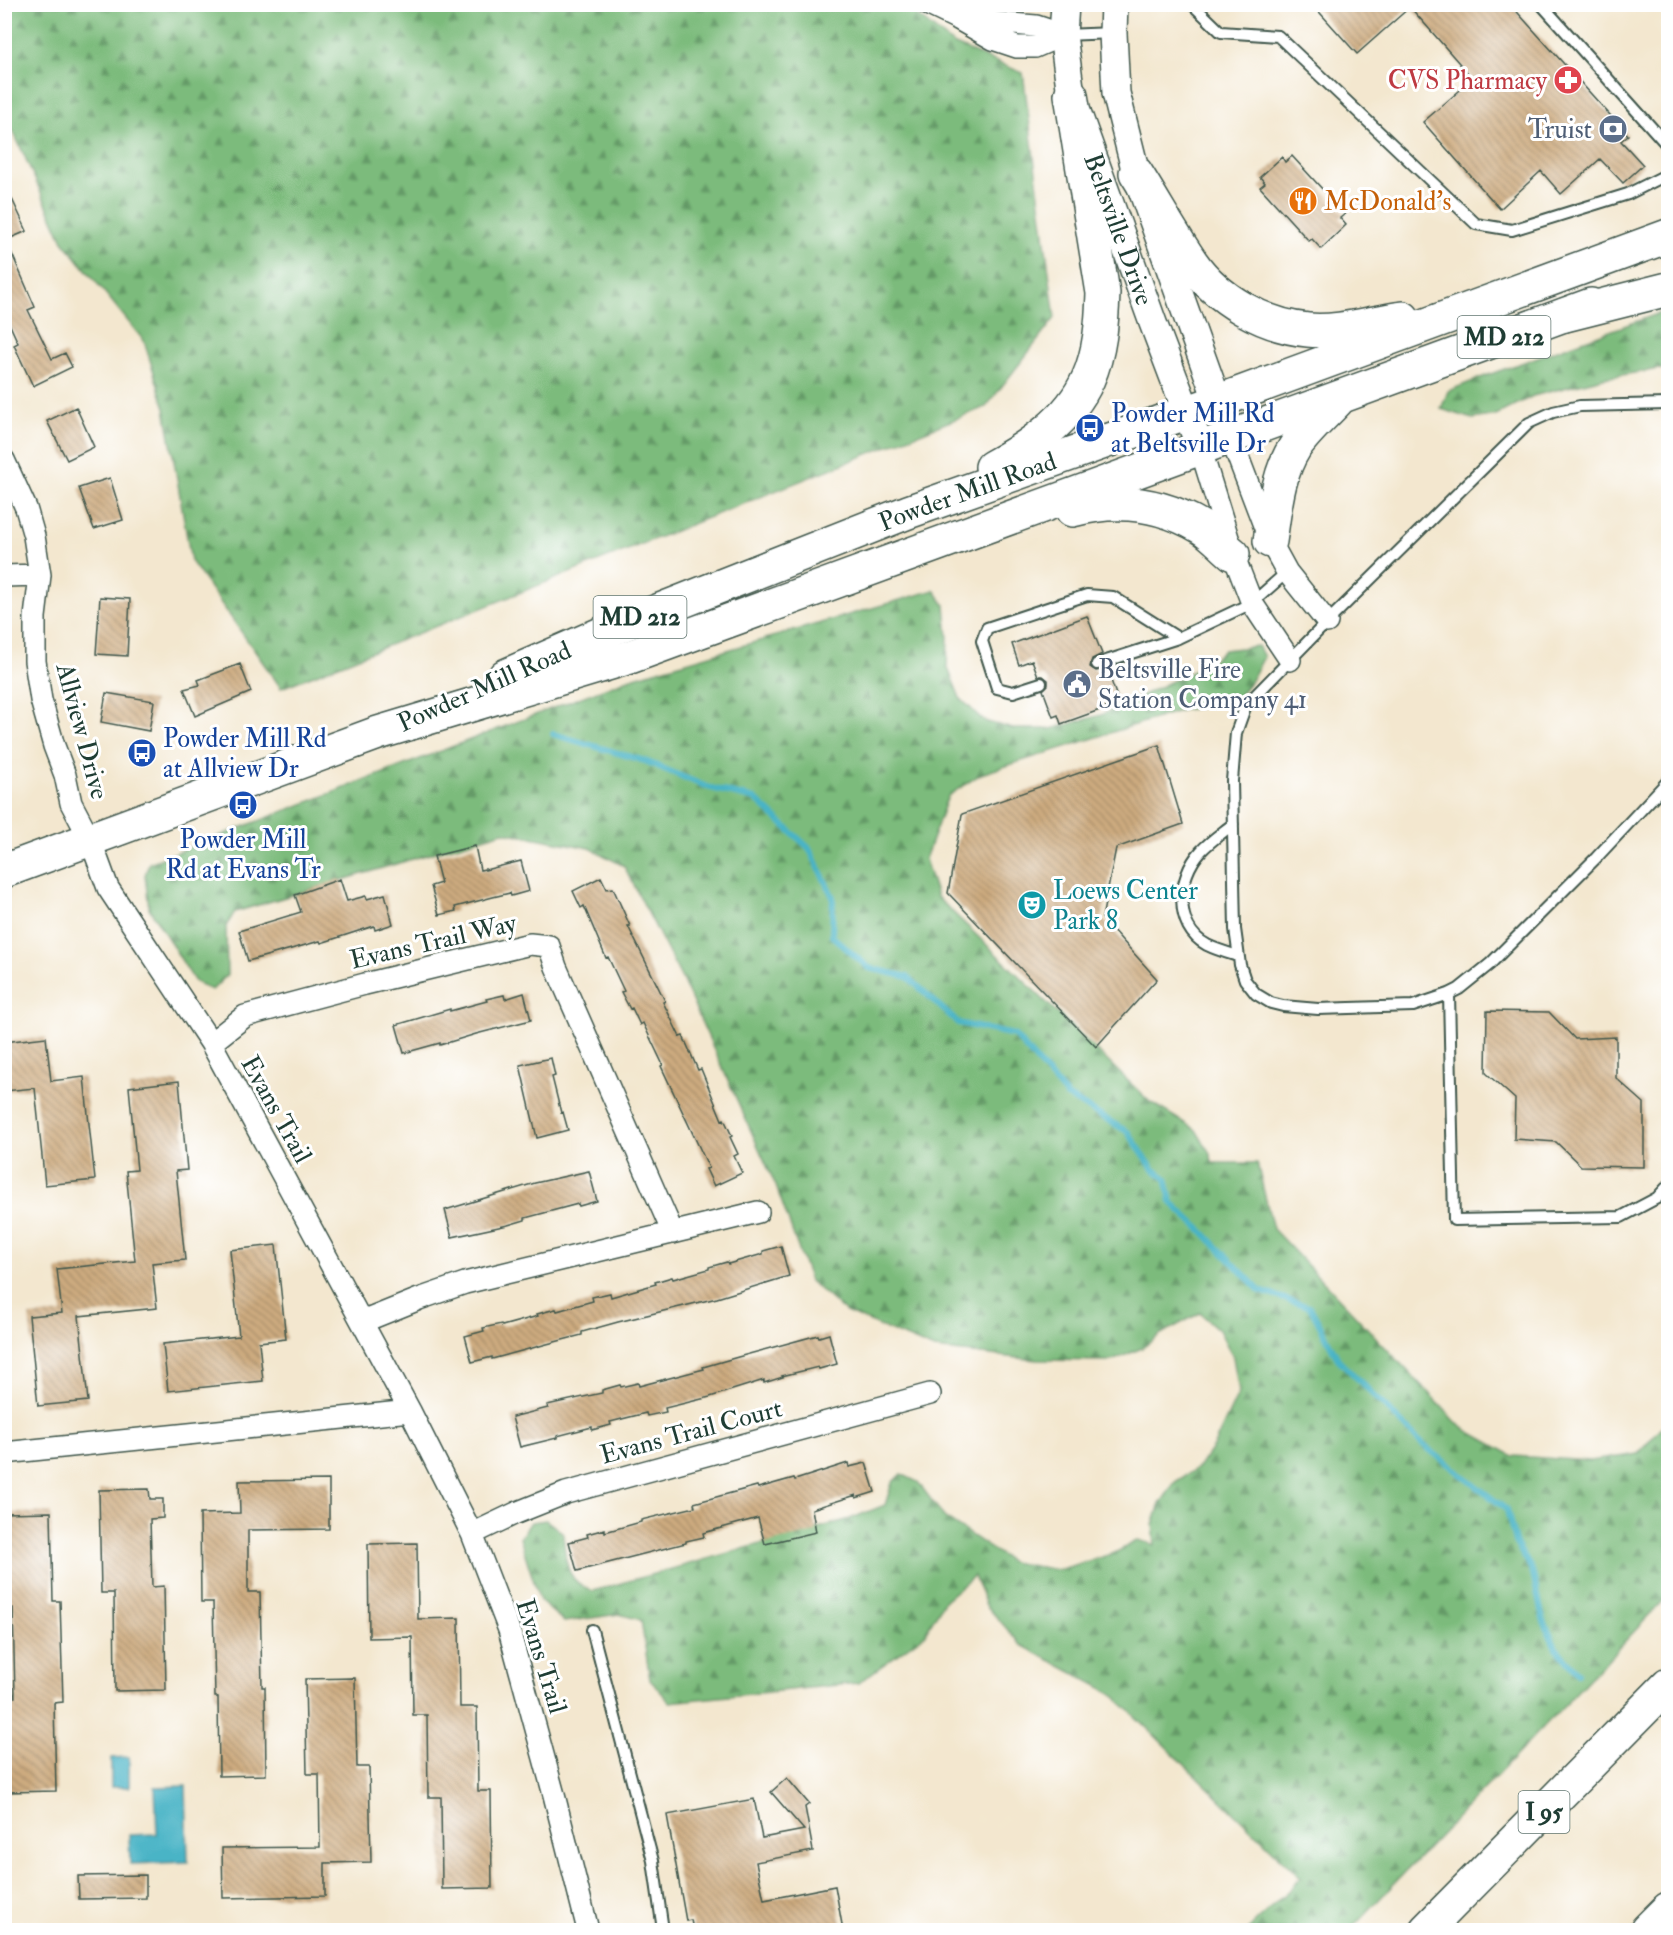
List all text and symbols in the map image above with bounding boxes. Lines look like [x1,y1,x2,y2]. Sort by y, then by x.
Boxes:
pharmacy icon: CVS Pharmacy [1552,64,1584,96]
place label: CVS Pharmacy [1388,65,1548,97]
bank icon: Truist [1597,113,1629,145]
place label: Truist [1528,114,1592,146]
street label: Beltsville Drive [1076,149,1160,310]
restaurant icon: McDonald's [1287,185,1319,217]
place label: McDonald's [1324,186,1451,218]
road number: MD 212 [1458,316,1550,358]
place label: Powder Mill Rd at Beltsville Dr [1111,398,1275,460]
bus stop icon: Powder Mill Rd at Beltsville Dr [1074,412,1106,444]
street label: Powder Mill Road [874,445,1061,539]
road number: MD 212 [594,596,686,638]
street label: Powder Mill Road [393,634,576,739]
place label: Beltsville Fire Station Company 41 [1098,654,1307,717]
street label: Allview Drive [48,659,116,803]
public building icon: Beltsville Fire Station Company 41 [1061,668,1093,700]
place label: Powder Mill Rd at Allview Dr [163,723,327,785]
bus stop icon: Powder Mill Rd at Allview Dr [126,737,158,769]
bus stop icon: Powder Mill Rd at Evans Tr [227,789,259,821]
place label: Powder Mill Rd at Evans Tr [165,824,321,886]
place label: Loews Center Park 8 [1053,875,1198,937]
theatre icon: Loews Center Park 8 [1016,889,1048,921]
street label: Evans Trail Way [347,907,520,977]
street label: Evans Trail [233,1050,319,1169]
street label: Evans Trail Court [597,1392,786,1472]
street label: Evans Trail [508,1595,574,1718]
road number: I 95 [1518,1791,1570,1833]

